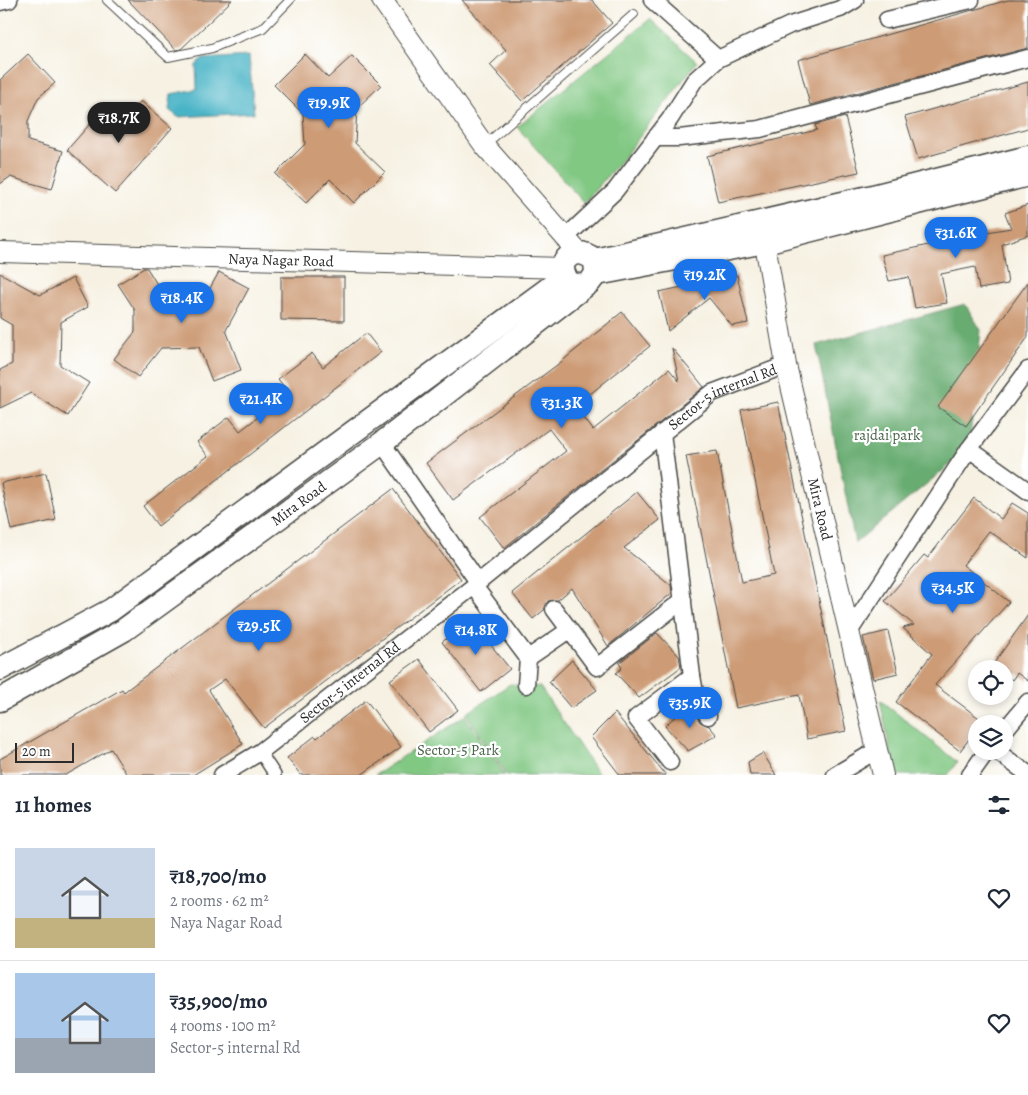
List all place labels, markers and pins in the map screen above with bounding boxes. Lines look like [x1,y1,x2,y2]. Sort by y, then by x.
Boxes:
pin: ₹19.9K [288,86,370,129]
pin: ₹18.7K [78,102,160,144]
pin: ₹31.6K [915,216,997,259]
pin: ₹19.2K [664,258,746,301]
pin: ₹18.4K [141,282,223,324]
pin: ₹21.4K [220,382,302,425]
pin: ₹31.3K [521,386,603,429]
pin: ₹34.5K [912,572,994,614]
pin: ₹29.5K [218,610,300,652]
pin: ₹14.8K [435,614,517,656]
pin: ₹35.9K [649,686,731,729]

